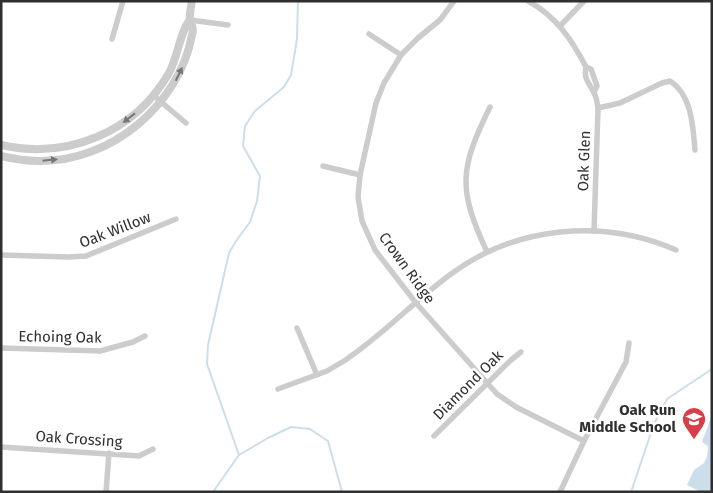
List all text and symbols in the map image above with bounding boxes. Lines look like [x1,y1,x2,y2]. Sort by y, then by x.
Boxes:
one-way arrow [175,67,183,81]
one-way arrow [123,113,136,124]
street label: Oak Glen [574,130,594,192]
one-way arrow [42,156,58,164]
street label: Oak Willow [77,208,153,252]
street label: Crown Ridge [375,229,439,307]
street label: Echoing Oak [18,327,102,347]
street label: Diamond Oak [429,346,507,424]
place label: Oak Run Middle School [579,401,677,436]
school or university icon: Oak Run Middle School [681,406,707,440]
street label: Oak Crossing [35,427,123,451]

